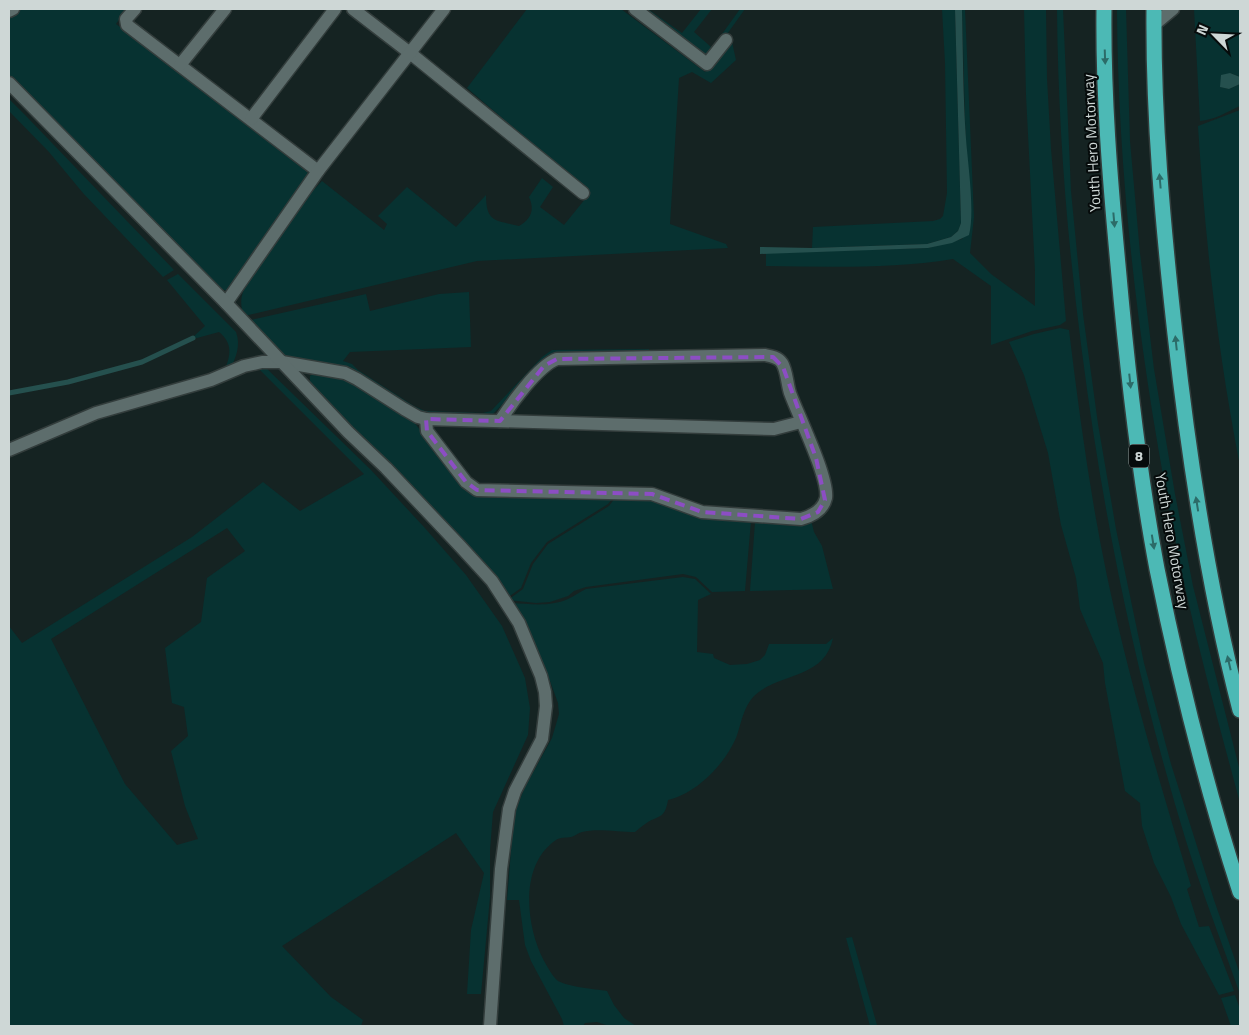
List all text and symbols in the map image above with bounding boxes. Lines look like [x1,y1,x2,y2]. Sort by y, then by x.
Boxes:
north arrow [1189,10,1239,60]
text: N [1190,21,1213,38]
one-way arrow [1101,50,1109,66]
street label: Youth Hero Motorway [1076,73,1107,213]
one-way arrow [1156,172,1164,188]
one-way arrow [1110,212,1118,228]
one-way arrow [1172,334,1180,350]
one-way arrow [1126,374,1134,390]
road number: 8 [1129,444,1149,468]
street label: Youth Hero Motorway [1149,471,1196,611]
one-way arrow [1193,495,1201,511]
one-way arrow [1149,535,1157,551]
one-way arrow [1225,655,1233,670]

